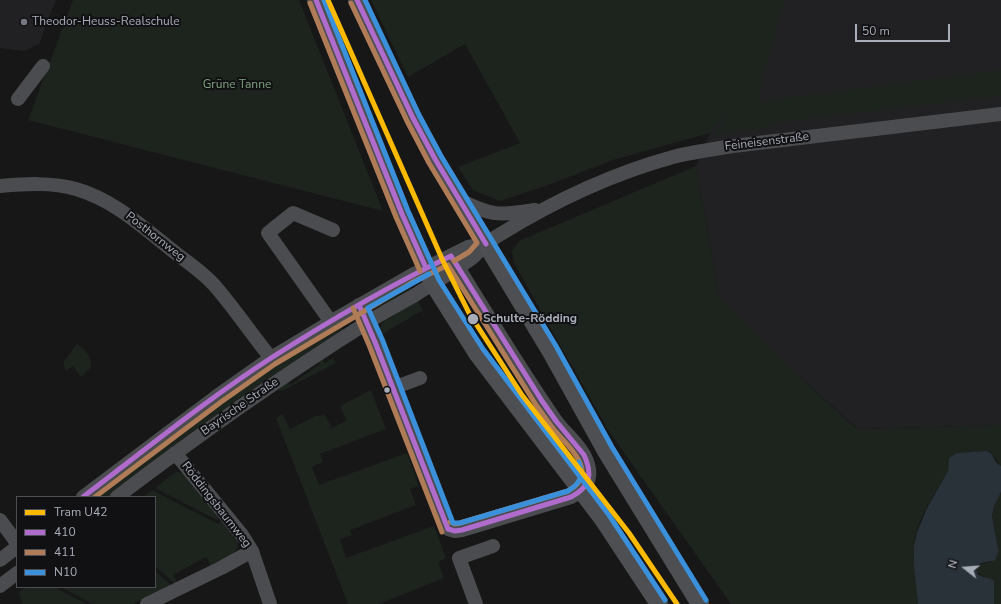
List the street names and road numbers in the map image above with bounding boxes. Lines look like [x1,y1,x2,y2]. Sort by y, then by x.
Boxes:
street label: Feineisenstraße [724,130,810,154]
street label: Posthornweg [122,209,188,265]
street label: Bayrische Straße [199,375,281,439]
street label: Röddingsbaumweg [178,459,254,551]

